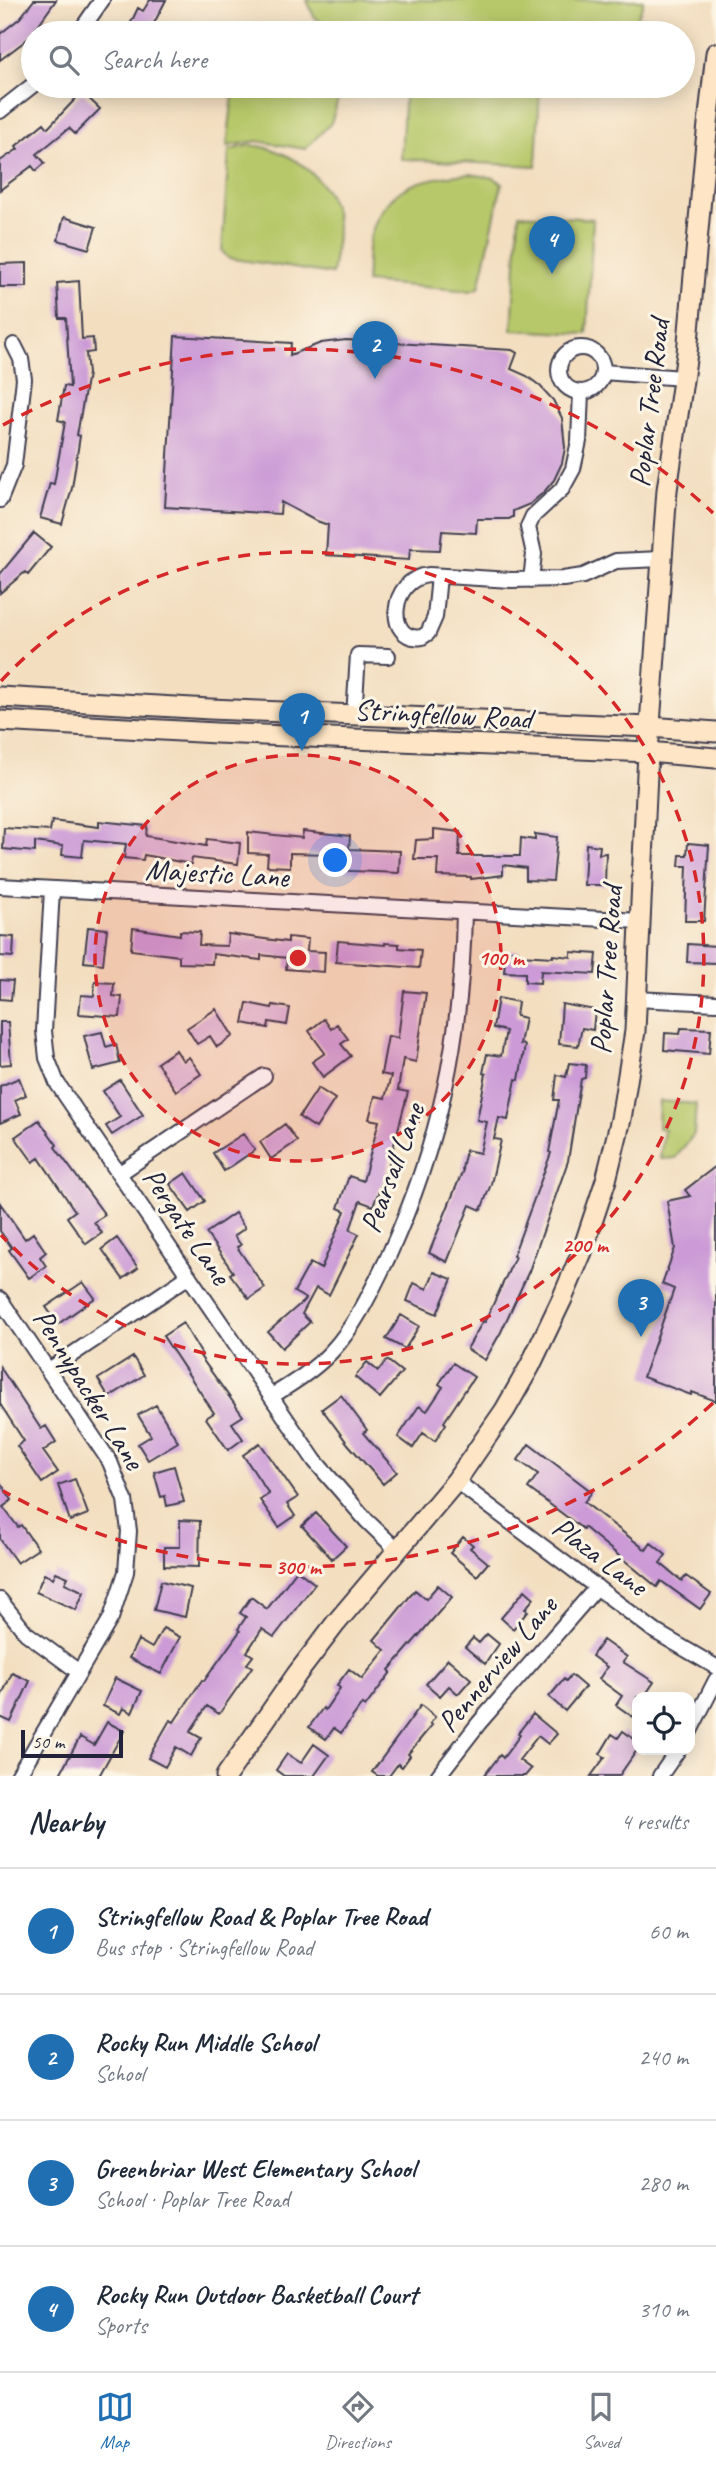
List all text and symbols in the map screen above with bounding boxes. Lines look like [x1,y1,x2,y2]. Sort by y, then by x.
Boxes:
search box [21,21,695,98]
icon: search [45,41,83,79]
text: Search here [101,43,207,76]
pin: 4 [529,216,575,274]
street label: Poplar Tree Road [620,313,679,489]
pin: 2 [352,321,398,379]
street label: Stringfellow Road [353,690,537,738]
pin: 1 [279,693,325,751]
your location [318,843,352,877]
street label: Majestic Lane [144,850,292,896]
street label: Poplar Tree Road [581,880,631,1055]
text: 100 m [478,945,526,971]
centre of rings [286,946,310,970]
street label: Pearsall Lane [351,1096,434,1238]
street label: Pergate Lane [134,1160,241,1293]
text: 200 m [562,1232,610,1258]
pin: 3 [618,1279,664,1337]
street label: Pennypacker Lane [25,1302,155,1478]
street label: Plaza Lane [545,1508,657,1605]
text: 300 m [275,1554,323,1580]
street label: Pennerview Lane [429,1586,567,1740]
map controls [632,1692,695,1755]
button: locate [632,1692,695,1755]
scale bar [21,1727,122,1759]
text: 50 m [32,1730,64,1754]
text: Nearby [28,1803,104,1841]
text: 4 results [621,1807,688,1836]
text: Stringfellow Road & Poplar Tree Road [95,1900,428,1933]
text: 1 [46,1917,56,1946]
text: 60 m [649,1917,688,1946]
text: Bus stop · Stringfellow Road [95,1933,313,1962]
text: Rocky Run Middle School [95,2026,316,2059]
text: 2 [46,2043,56,2072]
text: 240 m [639,2043,688,2072]
text: School [95,2059,144,2088]
text: Greenbriar West Elementary School [95,2152,415,2185]
text: 3 [46,2169,56,2198]
text: 280 m [639,2169,688,2198]
text: School · Poplar Tree Road [95,2185,289,2214]
text: Rocky Run Outdoor Basketball Court [95,2278,417,2311]
text: 4 [46,2295,56,2324]
text: 310 m [639,2295,688,2324]
text: Sports [95,2311,147,2340]
tab: Map [96,2388,134,2454]
tab: Directions [325,2388,391,2454]
tab: Saved [582,2388,620,2454]

